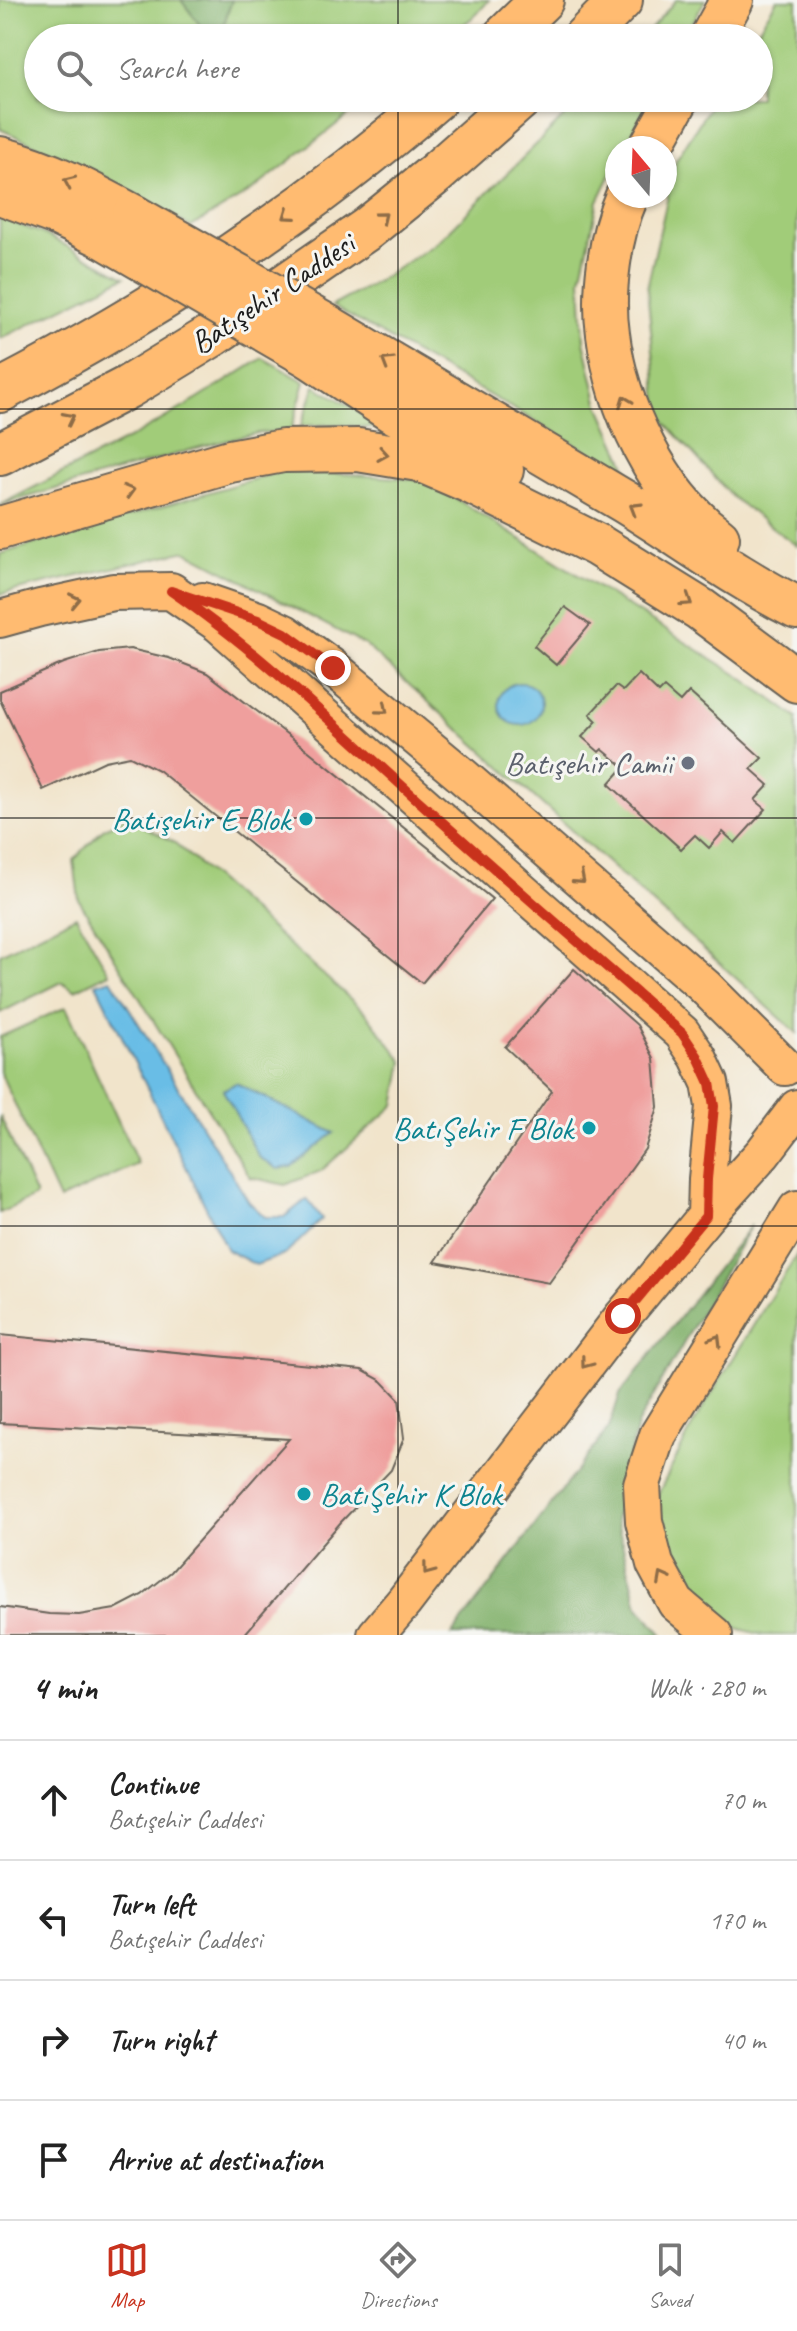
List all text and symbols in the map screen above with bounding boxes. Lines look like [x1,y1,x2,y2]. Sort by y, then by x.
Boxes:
search box [24,24,773,112]
icon: search [52,46,96,90]
text: Search here [116,49,238,87]
north arrow [605,136,677,208]
one-way arrow [62,176,77,192]
one-way arrow [282,206,297,220]
one-way arrow [373,212,387,227]
street label: Batışehir Caddesi [182,221,366,363]
one-way arrow [381,357,396,372]
one-way arrow [618,395,635,409]
one-way arrow [61,412,76,427]
one-way arrow [376,445,390,462]
one-way arrow [121,483,135,500]
one-way arrow [629,503,644,518]
one-way arrow [678,591,693,606]
one-way arrow [68,592,82,609]
route end [315,650,351,686]
one-way arrow [374,699,388,714]
place label: Batışehir Camii [505,743,676,784]
marker: Batışehir Camii [679,754,697,772]
place label: Batışehir E Blok [112,799,292,840]
marker: Batışehir E Blok [297,810,315,828]
one-way arrow [570,869,585,884]
place label: BatıŞehir F Blok [393,1108,575,1149]
marker: BatıŞehir F Blok [580,1119,598,1137]
route start [605,1298,641,1334]
one-way arrow [706,1334,721,1349]
one-way arrow [582,1354,596,1369]
place label: BatıŞehir K Blok [320,1474,504,1515]
marker: BatıŞehir K Blok [295,1485,313,1503]
one-way arrow [424,1561,438,1576]
one-way arrow [657,1571,672,1586]
text: 4 min [32,1666,97,1709]
text: Walk · 280 m [648,1671,765,1704]
text: Continue [108,1765,198,1803]
icon: ahead [32,1778,76,1822]
text: 70 m [721,1784,765,1817]
text: Batışehir Caddesi [108,1803,262,1836]
text: Turn left [108,1885,195,1923]
icon: left [32,1898,76,1942]
text: 170 m [709,1904,765,1937]
text: Batışehir Caddesi [108,1923,262,1956]
icon: right [32,2018,76,2062]
text: Turn right [108,2021,213,2059]
text: 40 m [721,2024,765,2057]
icon: arrive [32,2138,76,2182]
text: Arrive at destination [108,2141,323,2179]
tab: Map [105,2238,149,2314]
tab: Directions [360,2238,437,2314]
tab: Saved [648,2238,692,2314]

